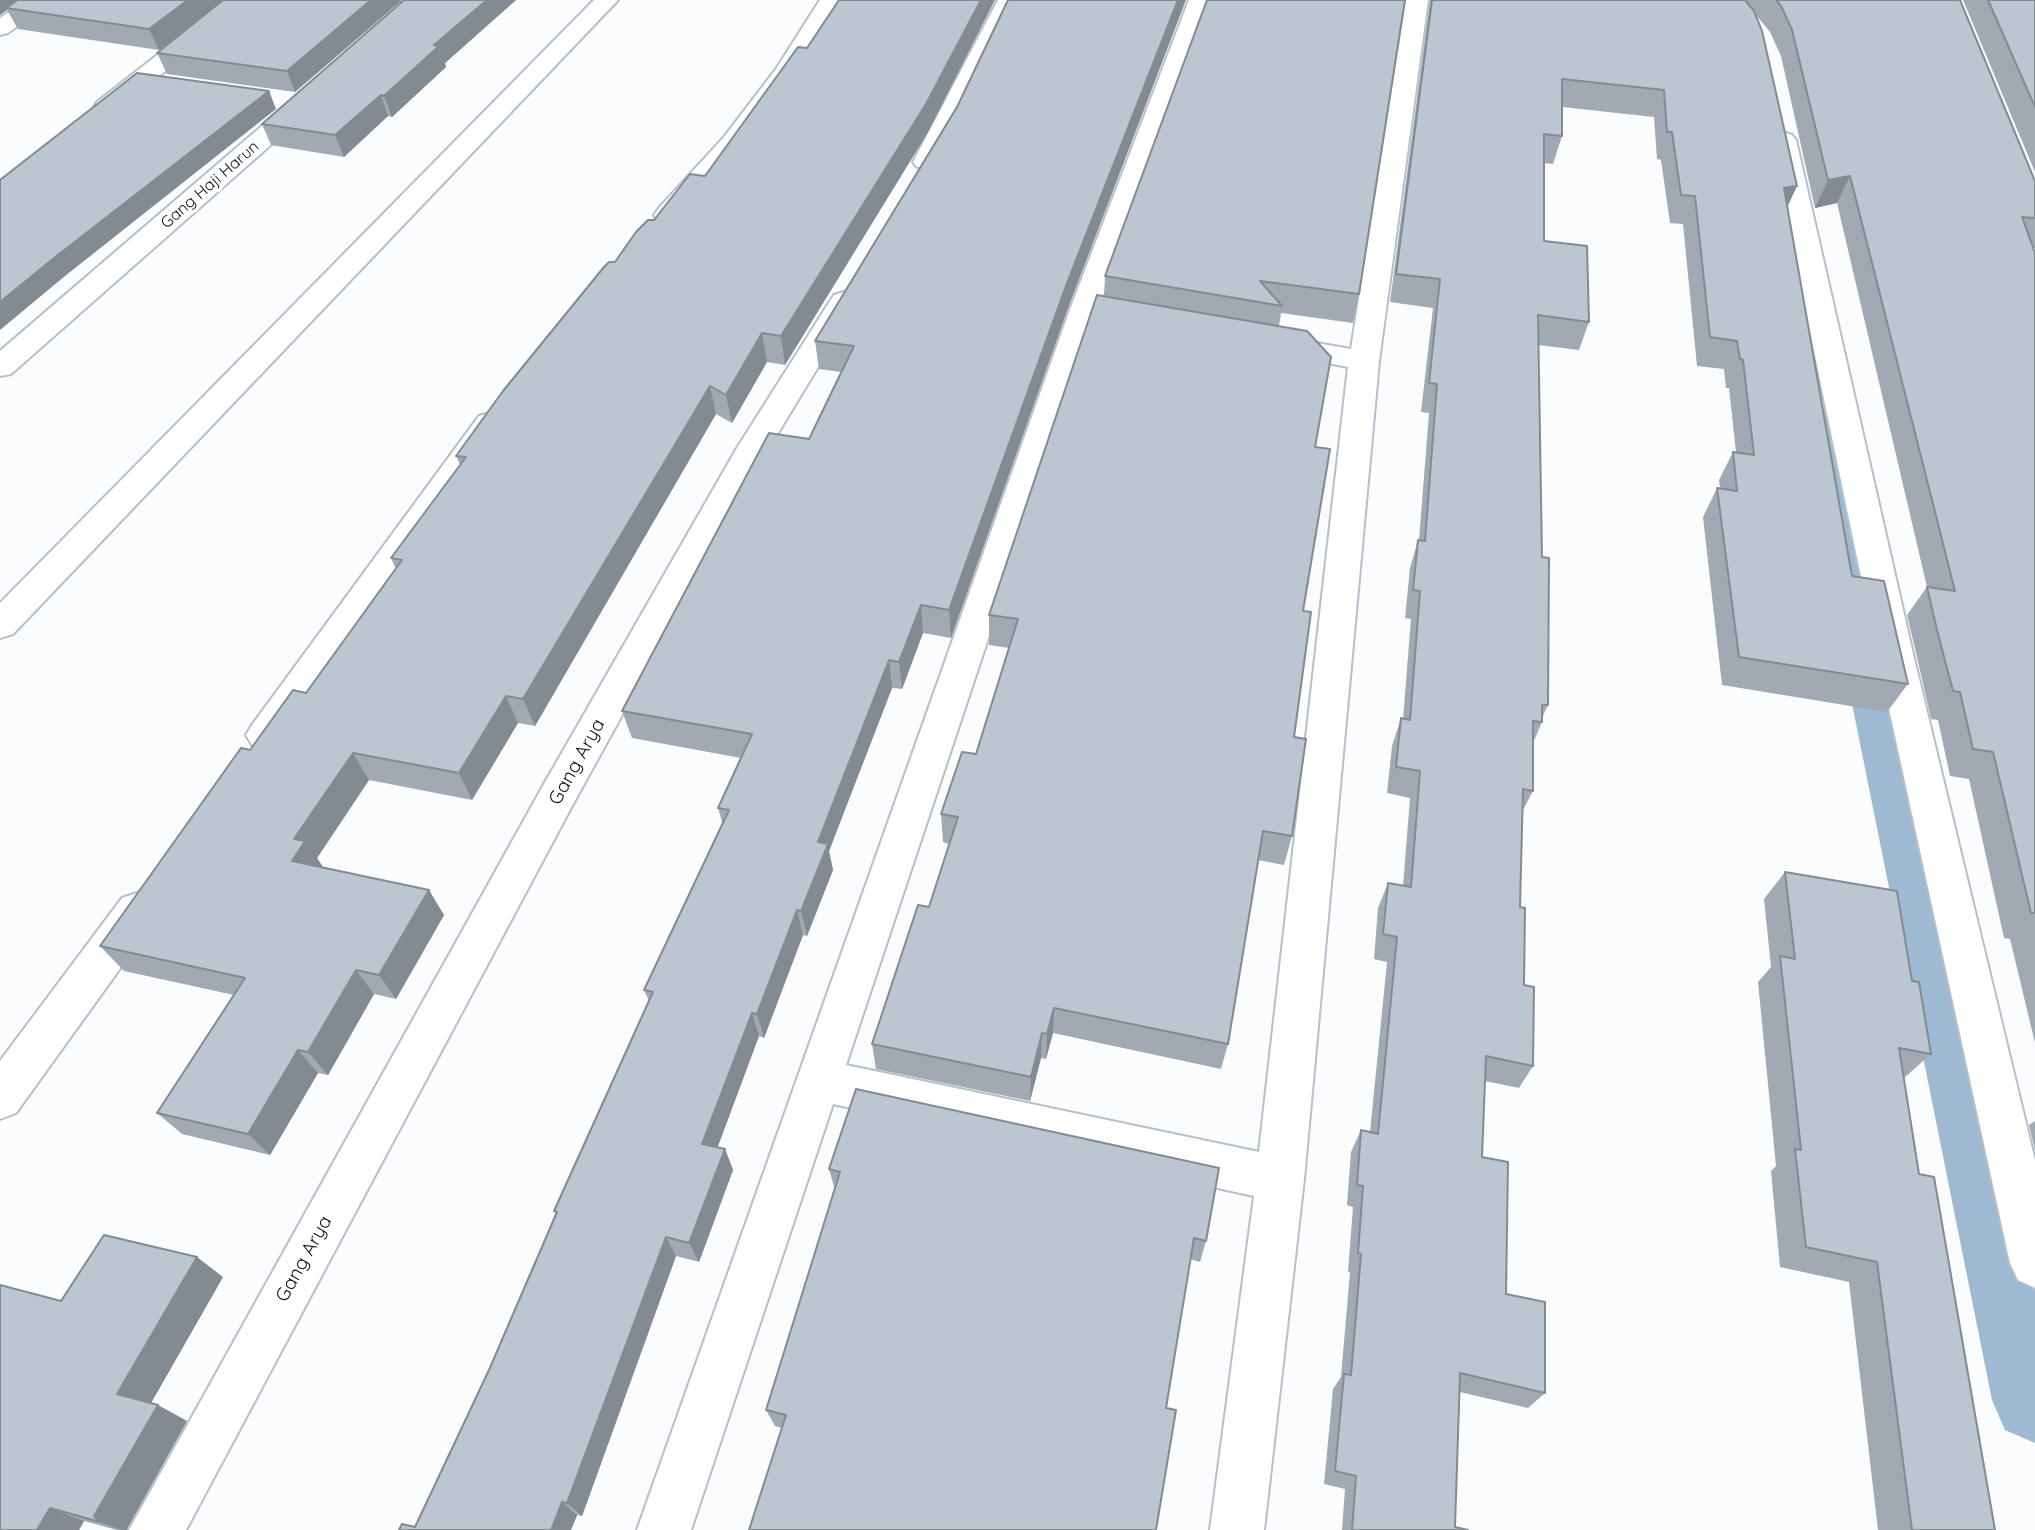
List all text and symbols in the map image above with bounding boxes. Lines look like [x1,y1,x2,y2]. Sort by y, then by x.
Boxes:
street label: Gang Haji Harun [157,137,263,233]
street label: Gang Arya [544,715,610,809]
street label: Gang Arya [271,1212,337,1306]

